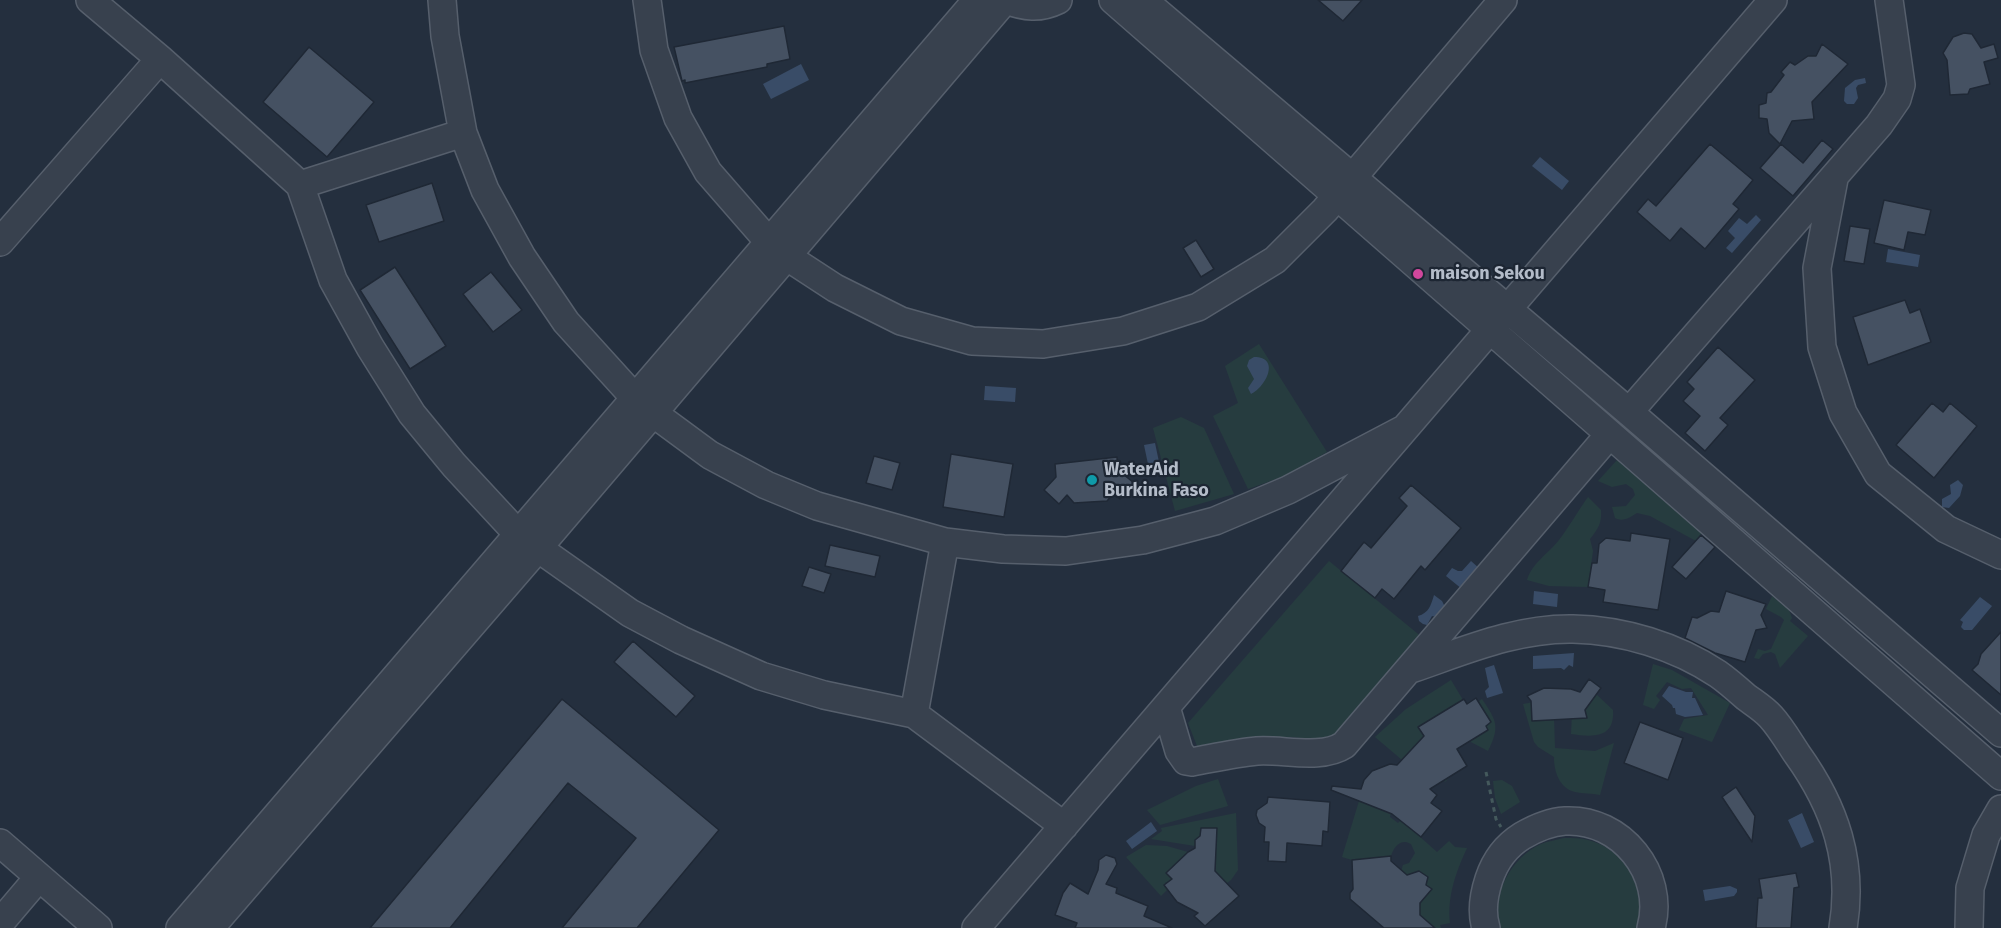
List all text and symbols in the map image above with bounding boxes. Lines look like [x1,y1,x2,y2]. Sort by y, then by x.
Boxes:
place label: maison Sekou [1430,263,1545,285]
marker: maison Sekou [1411,267,1425,281]
place label: WaterAid Burkina Faso [1104,459,1209,502]
marker: WaterAid Burkina Faso [1085,473,1099,487]

